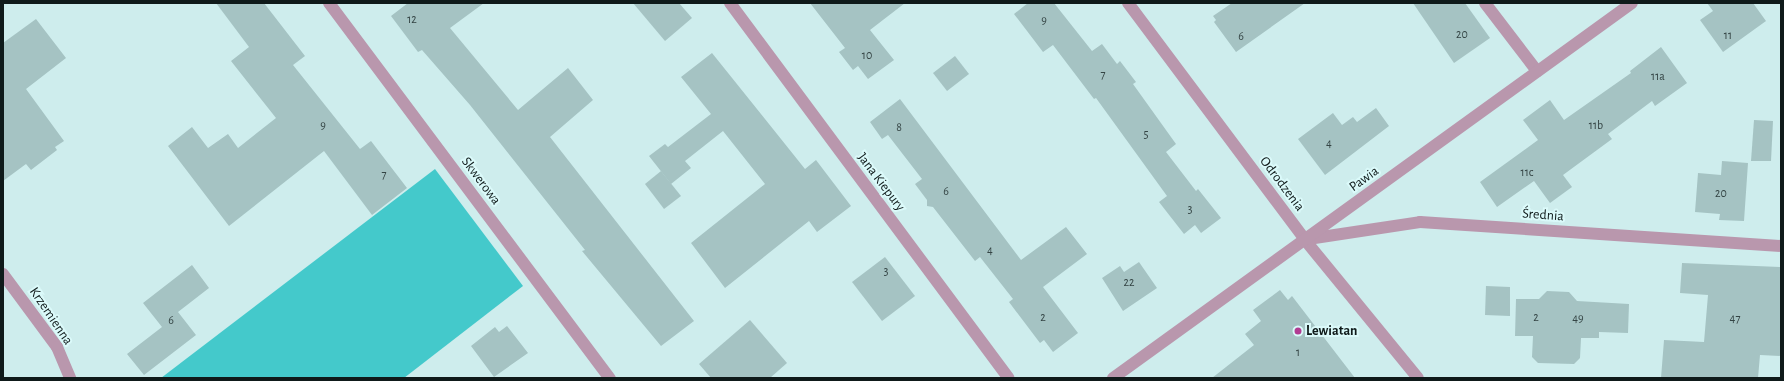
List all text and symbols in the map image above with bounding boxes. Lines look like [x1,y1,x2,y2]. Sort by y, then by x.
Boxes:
house number: 12 [407,13,417,27]
house number: 9 [1041,14,1047,28]
house number: 20 [1456,28,1468,42]
house number: 11 [1724,29,1732,43]
house number: 6 [1238,30,1244,44]
house number: 10 [862,49,872,63]
house number: 7 [1100,68,1106,82]
house number: 11a [1651,70,1665,84]
house number: 9 [320,119,326,133]
house number: 11b [1589,119,1603,133]
house number: 8 [896,121,902,135]
house number: 5 [1143,128,1149,142]
house number: 4 [1326,137,1332,151]
street label: Jana Kiepury [854,150,908,214]
street label: Odrodzenia [1256,153,1308,215]
street label: Skwerowa [458,154,504,208]
street label: Pawia [1346,163,1382,195]
house number: 11c [1521,166,1533,180]
house number: 7 [381,168,387,182]
house number: 6 [943,185,949,199]
house number: 20 [1715,187,1727,201]
house number: 3 [1188,203,1192,217]
street label: Średnia [1522,205,1564,225]
house number: 4 [987,244,993,258]
house number: 3 [884,265,888,279]
house number: 22 [1124,276,1134,290]
street label: Krzemienna [26,284,76,348]
house number: 2 [1040,311,1046,325]
house number: 2 [1533,311,1539,325]
house number: 49 [1572,312,1584,326]
house number: 47 [1730,312,1740,326]
house number: 6 [168,314,174,328]
place label: Lewiatan [1306,323,1358,339]
marker: Lewiatan [1293,326,1303,336]
house number: 1 [1296,346,1300,360]

